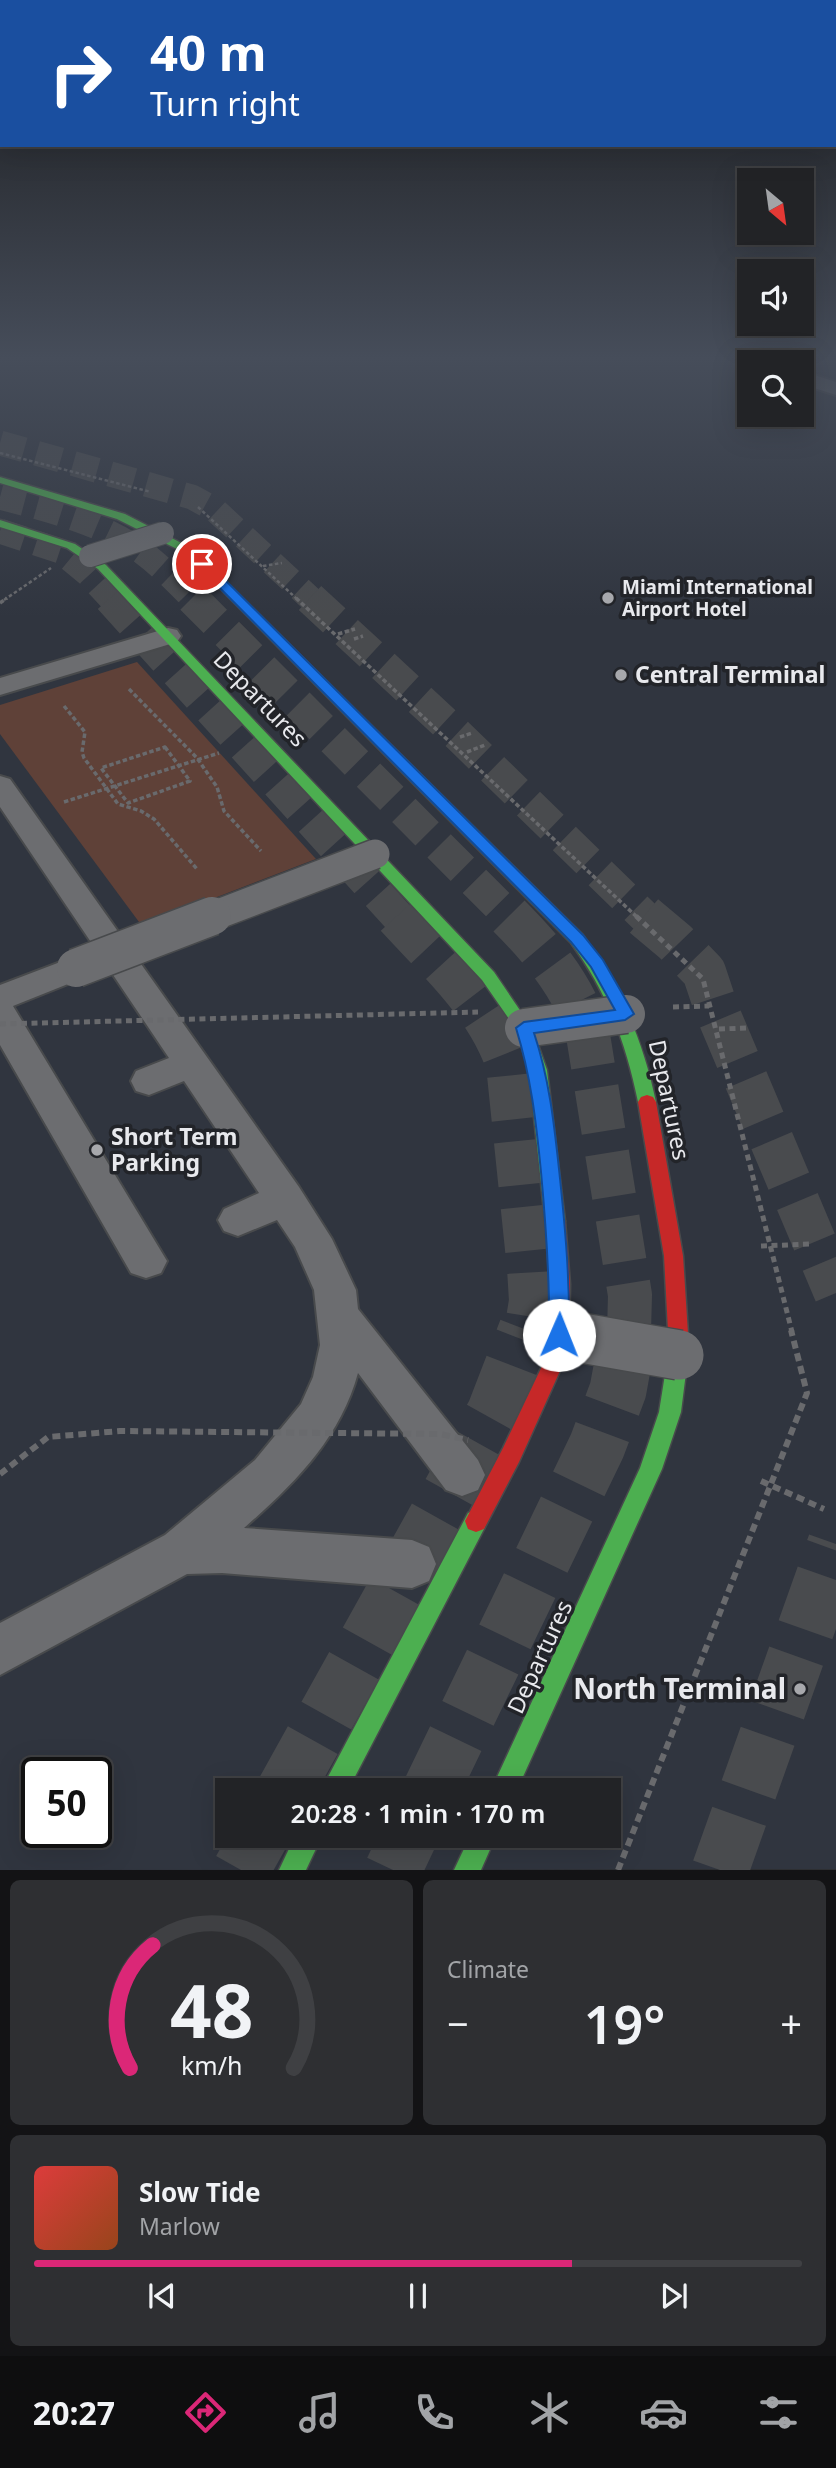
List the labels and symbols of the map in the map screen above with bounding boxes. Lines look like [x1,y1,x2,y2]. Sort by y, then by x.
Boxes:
north arrow [737,168,814,245]
pin [172,534,232,594]
place label: Miami International Airport Hotel [622,574,813,622]
marker: Miami International Airport Hotel [600,590,616,606]
street label: Departures [207,643,315,753]
place label: Central Terminal [635,658,825,690]
marker: Central Terminal [613,667,629,683]
street label: Departures [642,1037,698,1163]
place label: Short Term Parking [111,1120,237,1178]
marker: Short Term Parking [89,1142,105,1158]
position arrow [522,1298,596,1372]
street label: Departures [499,1595,579,1719]
place label: North Terminal [573,1669,786,1707]
marker: North Terminal [792,1681,808,1697]
speed limit sign: 50 [21,1757,112,1848]

